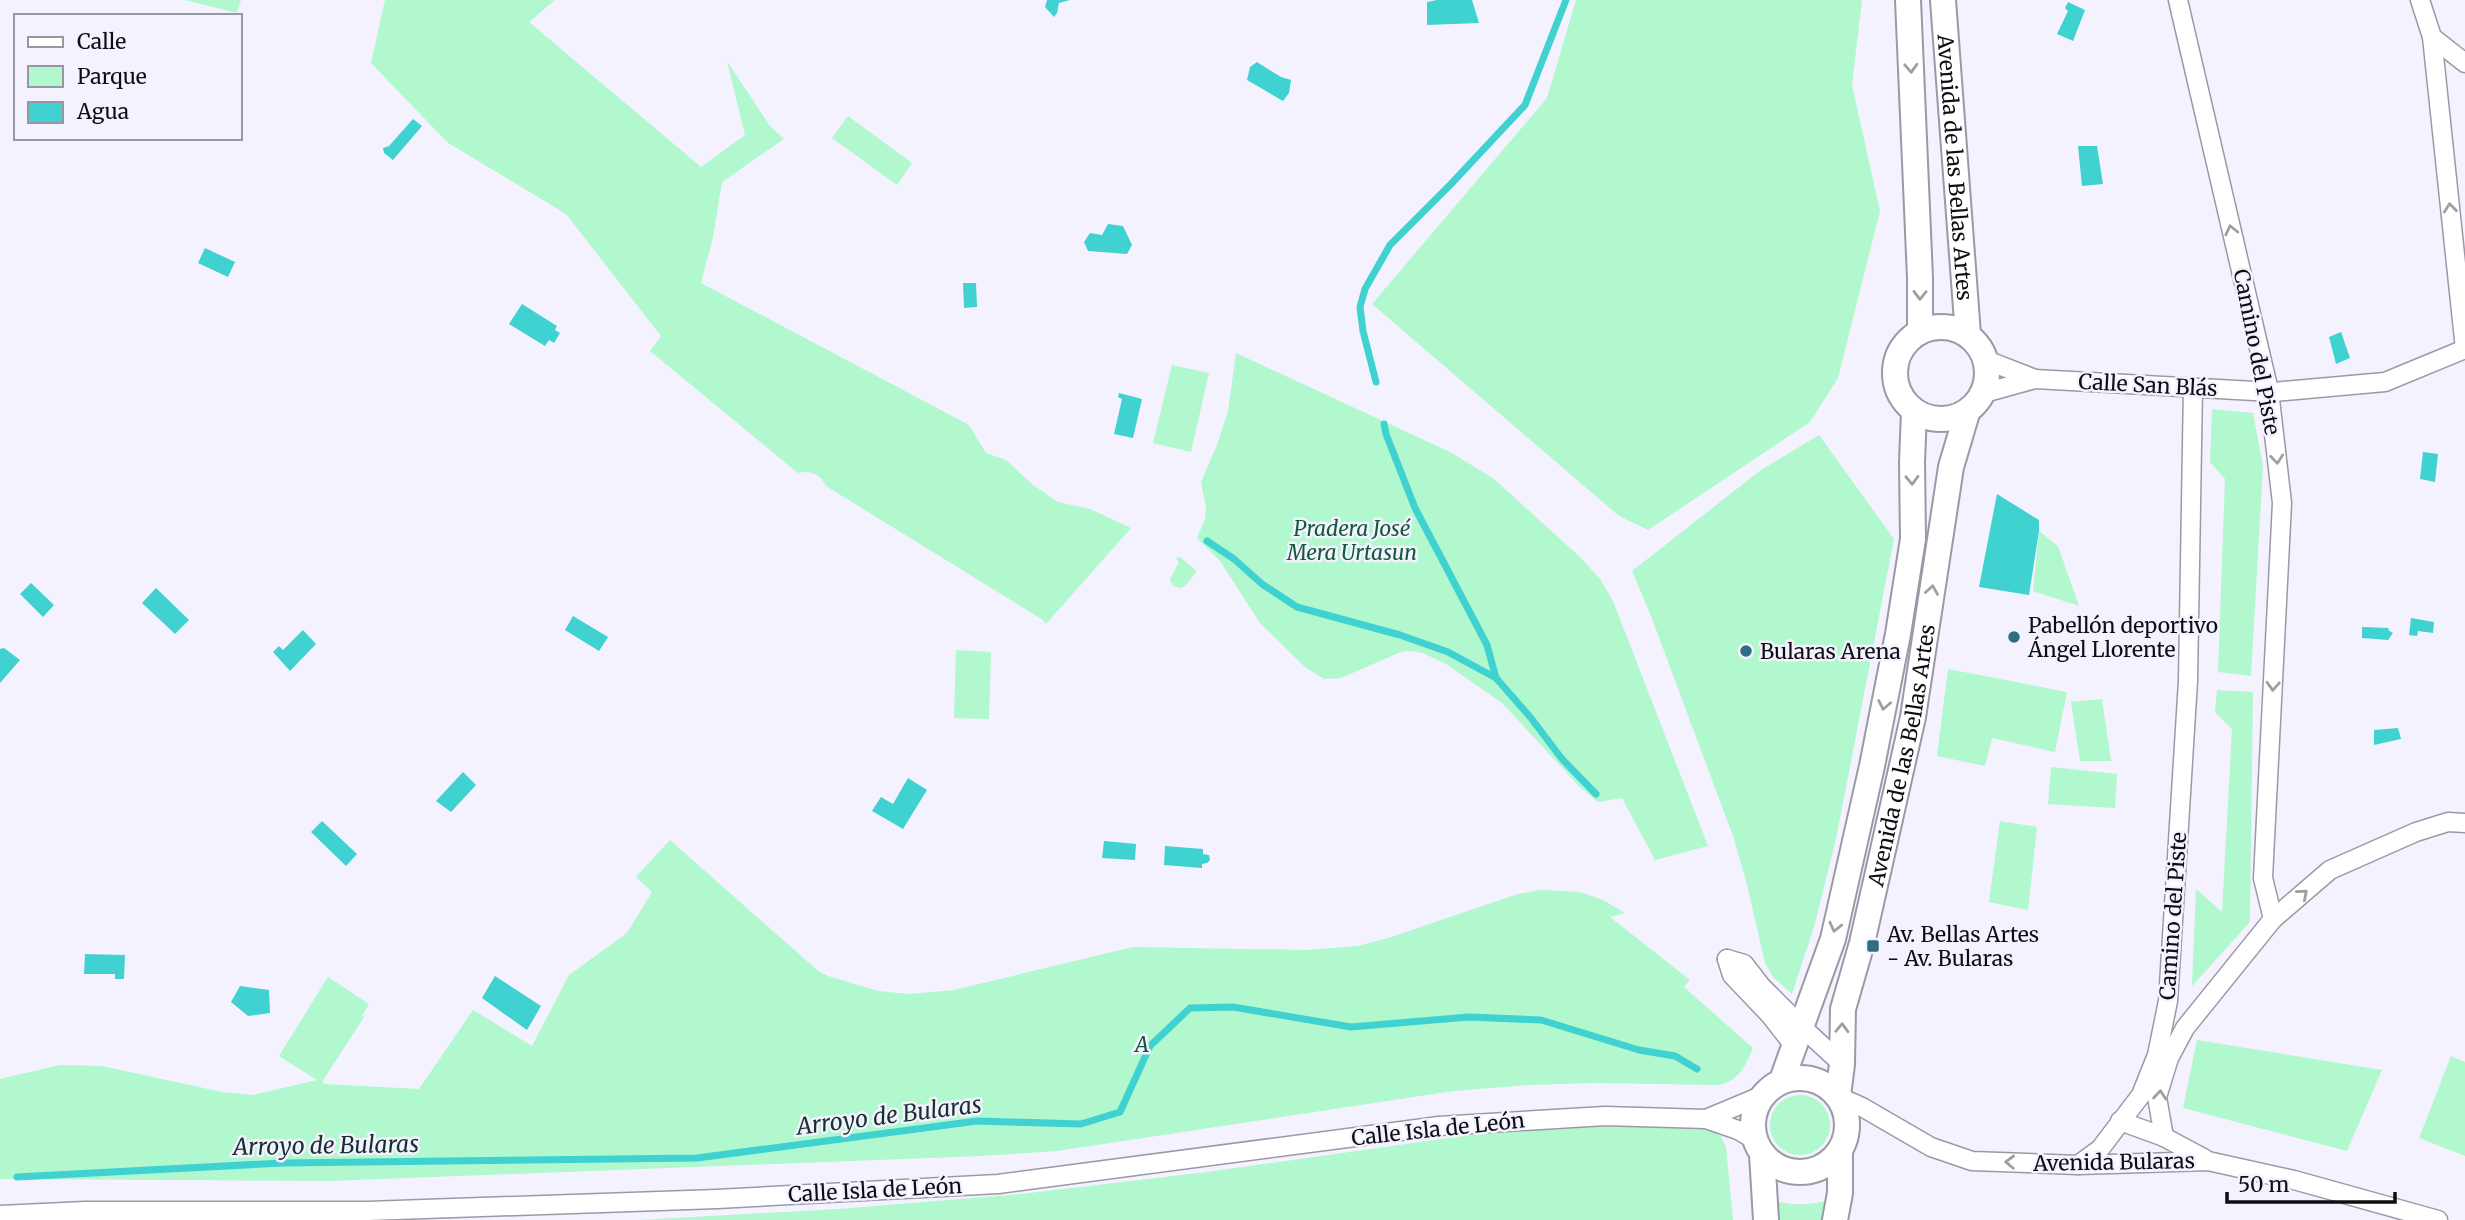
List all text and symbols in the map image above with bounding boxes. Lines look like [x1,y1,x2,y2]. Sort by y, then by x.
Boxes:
legend [14,14,242,140]
text: Calle [77,28,126,55]
street label: Avenida de las Bellas Artes [1932,33,1979,302]
text: Parque [77,63,147,90]
one-way arrow [1904,63,1919,74]
text: Agua [76,98,129,125]
one-way arrow [2443,202,2458,213]
one-way arrow [2225,224,2240,236]
street label: Camino del Piste [2228,267,2286,437]
one-way arrow [1912,291,1928,301]
street label: Calle San Blás [2078,368,2218,402]
one-way arrow [2270,453,2285,465]
one-way arrow [1904,475,1920,486]
park label: Pradera José Mera Urtasun [1286,515,1417,566]
one-way arrow [1925,584,1940,596]
place label: Pabellón deportivo Ángel Llorente [2027,612,2218,663]
street label: Avenida de las Bellas Artes [1862,622,1940,890]
marker: Pabellón deportivo Ángel Llorente [2006,629,2022,645]
place label: Bularas Arena [1760,638,1901,665]
marker: Bularas Arena [1738,643,1754,659]
one-way arrow [2265,681,2280,692]
one-way arrow [1877,699,1892,711]
street label: Camino del Piste [2154,831,2192,1001]
one-way arrow [2295,890,2308,902]
one-way arrow [1829,921,1844,933]
place label: Av. Bellas Artes - Av. Bularas [1886,921,2039,972]
marker: Av. Bellas Artes - Av. Bularas [1865,938,1881,954]
one-way arrow [1835,1022,1850,1033]
park label: A [1133,1031,1149,1058]
water label: Arroyo de Bularas [793,1089,983,1141]
one-way arrow [2152,1090,2167,1101]
street label: Calle Isla de León [1350,1106,1526,1152]
water label: Arroyo de Bularas [231,1129,419,1161]
street label: Avenida Bularas [2032,1147,2195,1177]
one-way arrow [2004,1155,2015,1170]
scale bar [2227,1160,2395,1204]
text: 50 m [2238,1171,2289,1198]
street label: Calle Isla de León [787,1172,963,1208]

